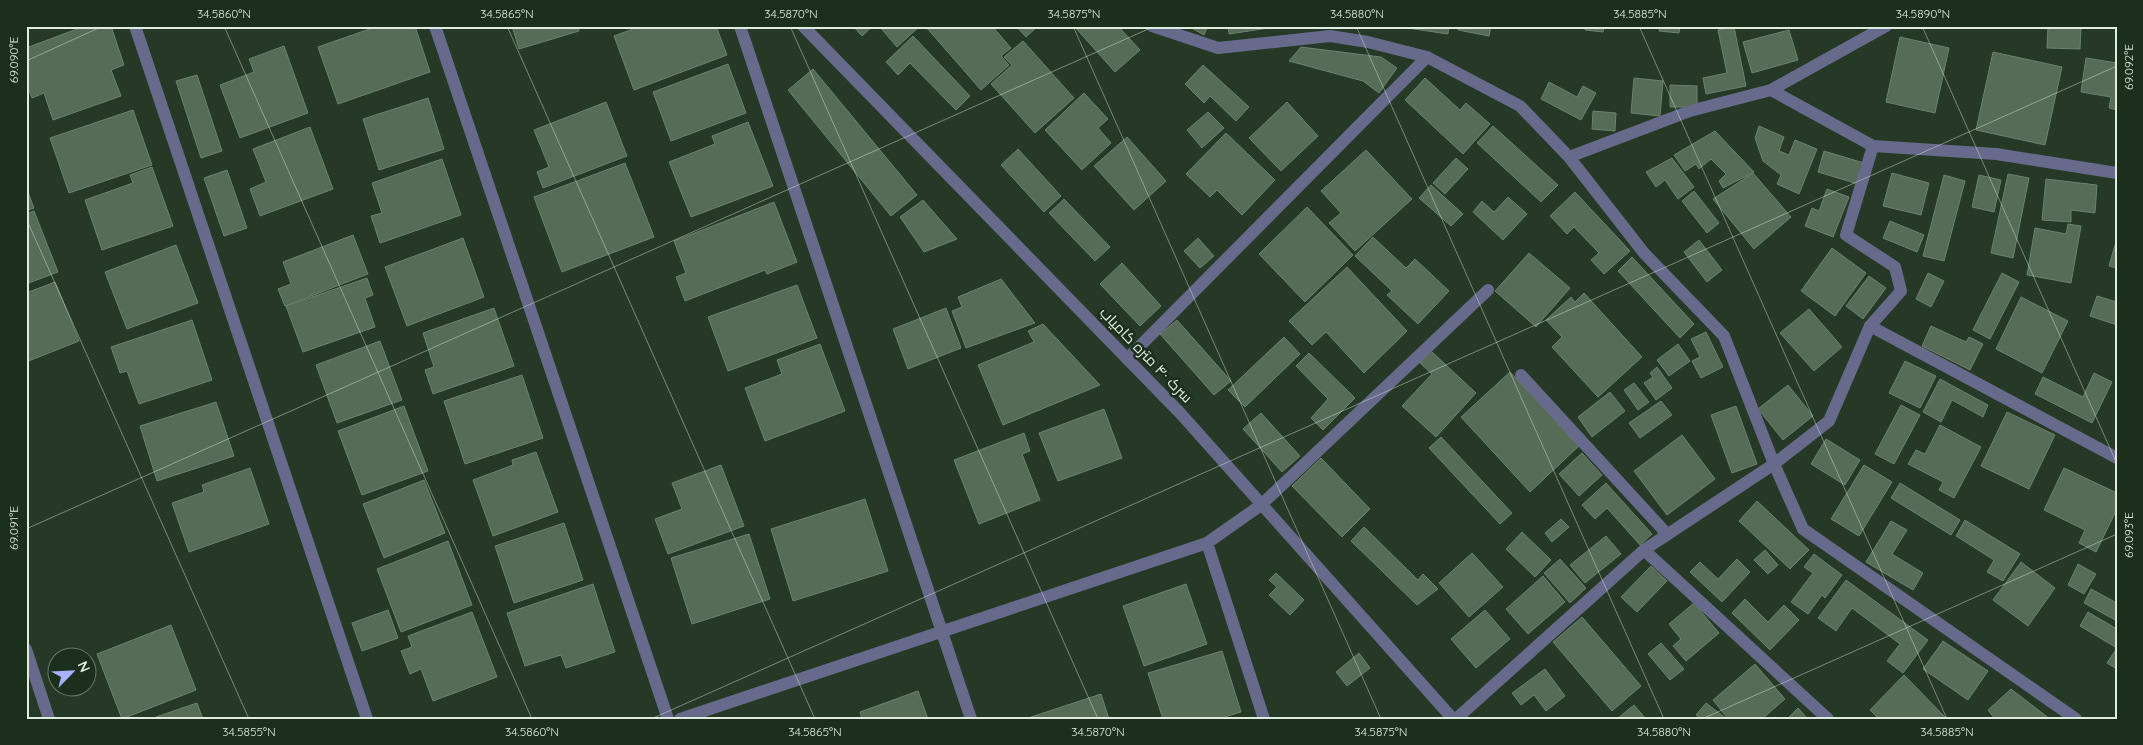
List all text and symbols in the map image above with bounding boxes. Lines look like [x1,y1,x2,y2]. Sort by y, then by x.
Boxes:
text: 34.5860°N [197,6,251,21]
text: 34.5865°N [480,6,534,21]
text: 34.5870°N [764,6,818,21]
text: 34.5875°N [1048,6,1100,21]
text: 34.5880°N [1330,6,1384,21]
text: 34.5885°N [1613,6,1667,21]
text: 34.5890°N [1896,6,1950,21]
text: 69.090°E [6,37,21,83]
text: 69.092°E [2121,44,2136,90]
street label: سرک ۴۰ متره کامیاب [1096,303,1197,407]
text: 69.091°E [6,506,21,550]
text: 69.093°E [2121,512,2136,558]
north arrow [48,648,98,698]
text: N [74,658,94,675]
text: 34.5855°N [222,724,276,739]
text: 34.5860°N [505,724,559,739]
text: 34.5865°N [788,724,842,739]
text: 34.5870°N [1071,724,1125,739]
text: 34.5875°N [1355,724,1407,739]
text: 34.5880°N [1637,724,1691,739]
text: 34.5885°N [1920,724,1974,739]

